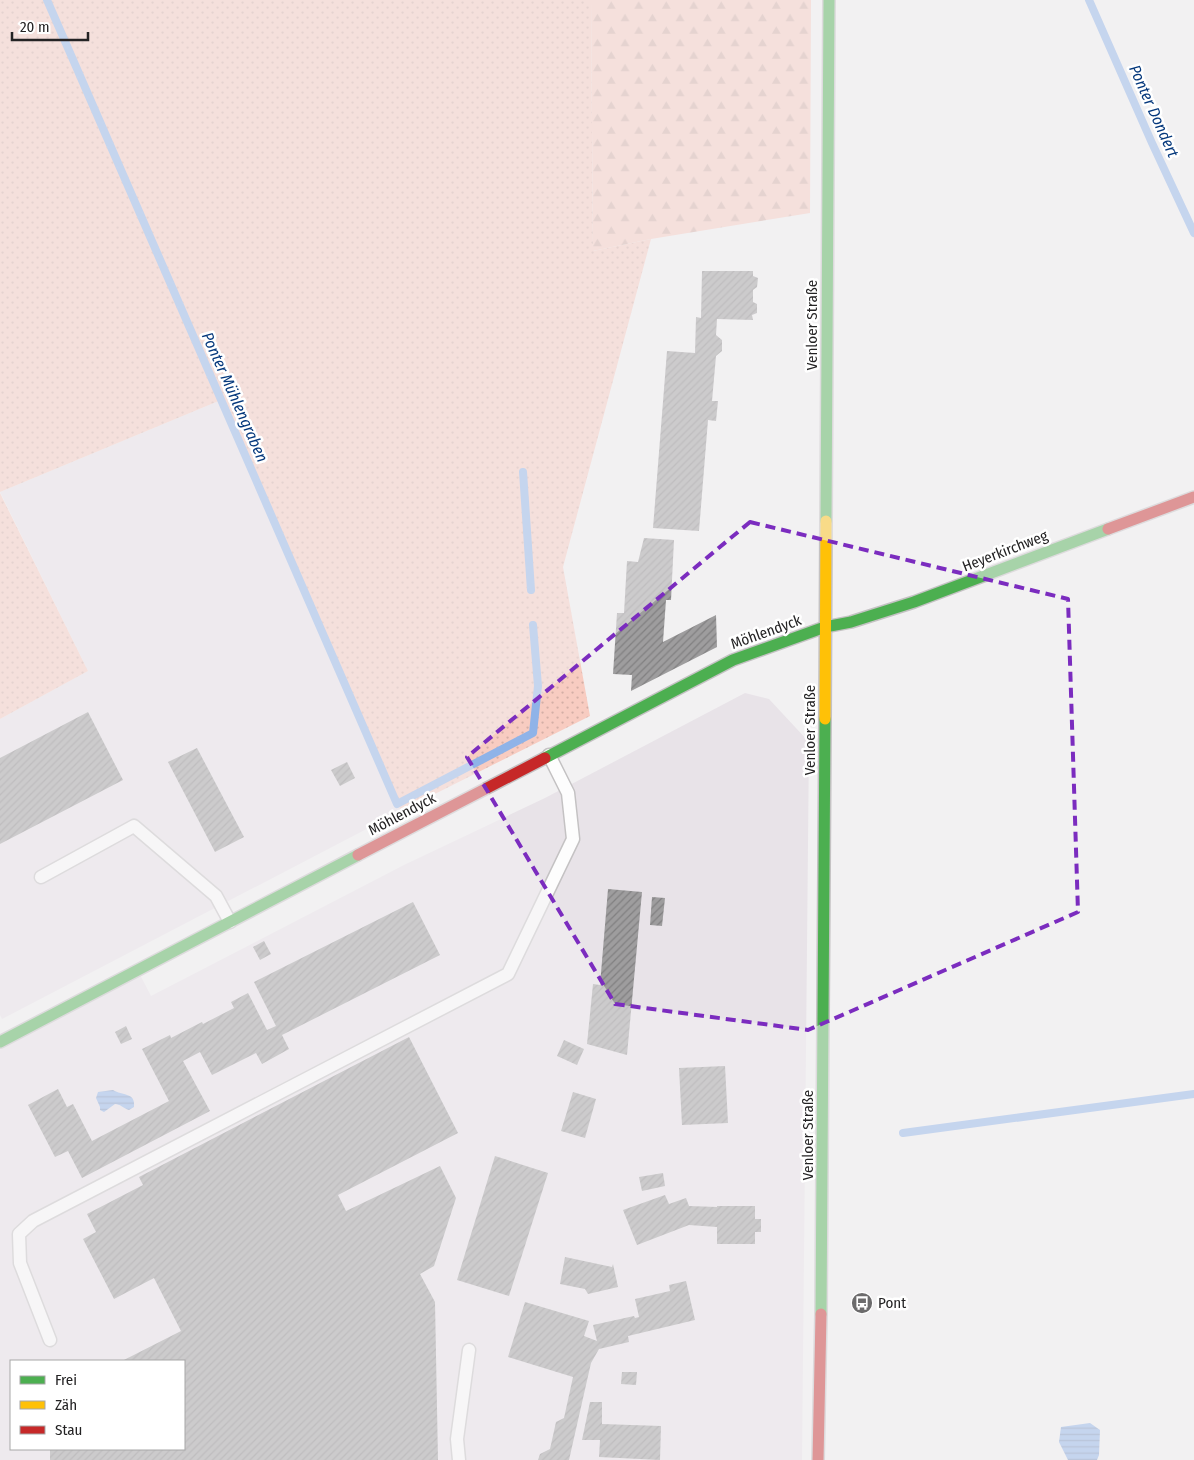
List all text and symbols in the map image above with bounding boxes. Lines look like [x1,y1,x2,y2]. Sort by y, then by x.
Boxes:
scale bar [12,10,89,42]
text: 20 m [20,18,50,36]
water label: Ponter Dondert [1125,62,1183,161]
street label: Venloer Straße [803,280,821,370]
water label: Ponter Mühlengraben [198,329,272,465]
street label: Heyerkirchweg [960,526,1050,576]
street label: Möhlendyck [728,611,804,653]
street label: Venloer Straße [801,685,819,775]
street label: Möhlendyck [365,789,439,839]
street label: Venloer Straße [799,1090,817,1180]
bus stop icon: Pont [850,1291,874,1315]
place label: Pont [878,1294,906,1312]
legend [10,1360,185,1450]
text: Frei [55,1371,77,1389]
text: Zäh [55,1396,77,1414]
text: Stau [55,1421,82,1439]

